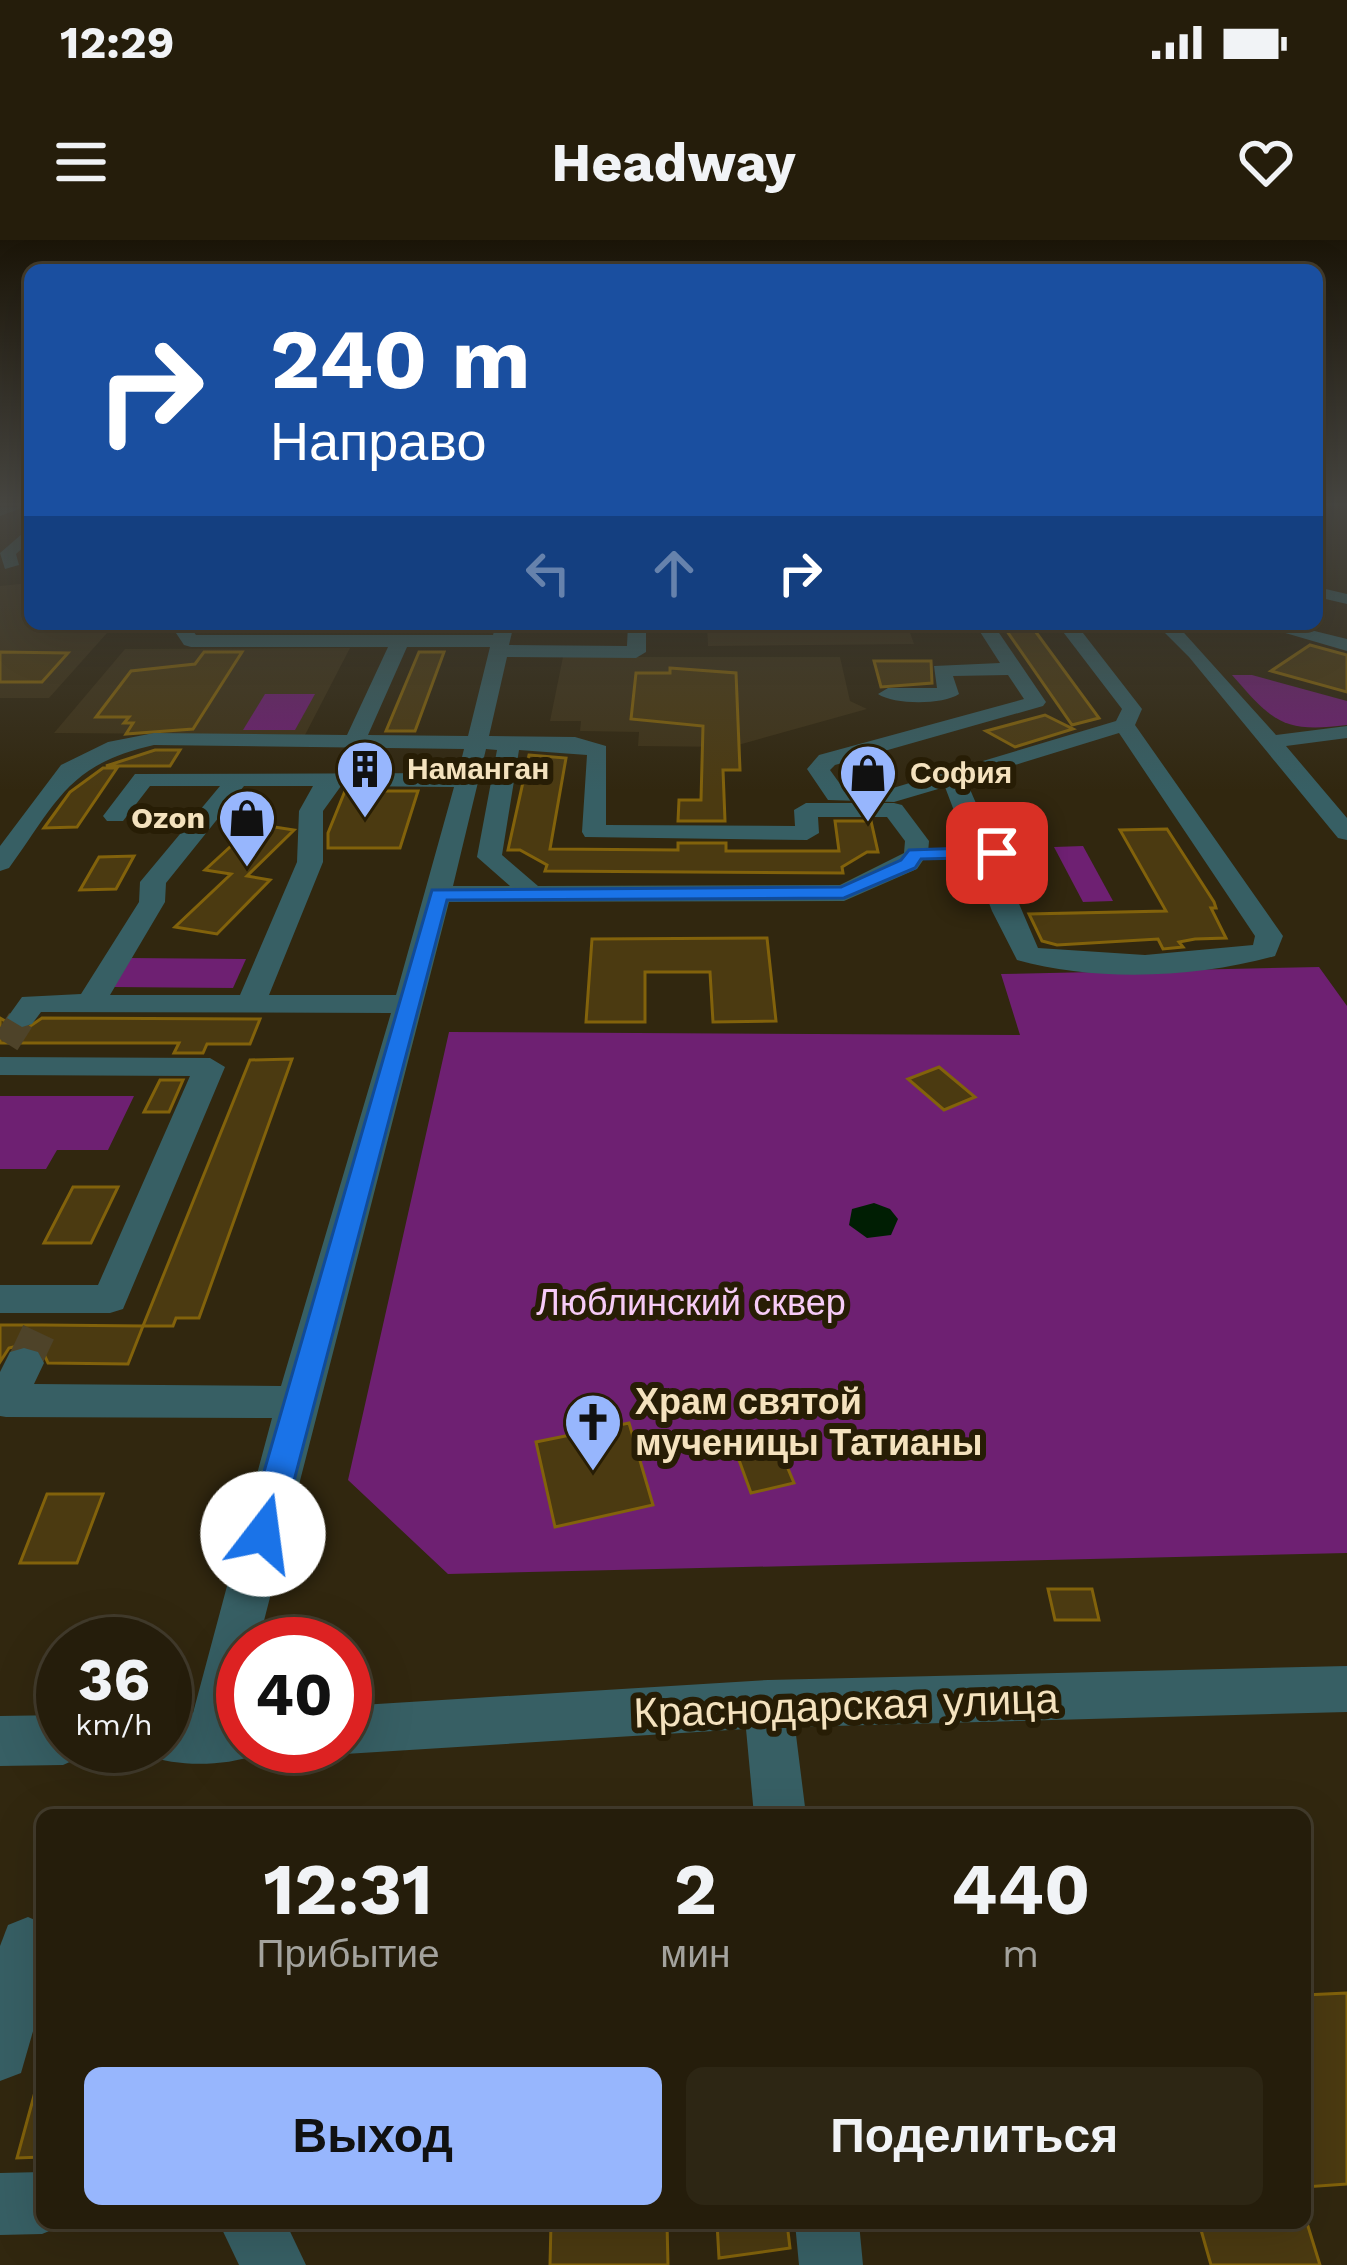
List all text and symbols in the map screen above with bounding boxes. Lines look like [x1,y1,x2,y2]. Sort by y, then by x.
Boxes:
text: 12:29 [60,16,174,69]
icon: menu [48,129,114,195]
icon: heart [1233,129,1299,195]
text: Headway [551,131,796,194]
text: 240 m [270,310,531,408]
icon: right [72,312,228,468]
text: Направо [270,410,486,473]
icon: left [515,540,581,606]
icon: ahead [641,540,707,606]
icon: right [767,540,833,606]
building icon: Наманган [334,738,396,820]
shop icon: София [837,742,899,824]
place label: Наманган [407,751,549,786]
place label: София [910,755,1012,790]
shop icon: Ozon [216,787,278,869]
place label: Ozon [131,800,205,835]
pin [946,802,1048,904]
icon: arrive [964,820,1030,886]
park label: Люблинский сквер [536,1282,846,1324]
place label: Храм святой мученицы Татианы [635,1381,983,1464]
church icon: Храм святой мученицы Татианы [562,1391,624,1473]
position arrow [200,1471,326,1597]
speed limit sign: 40 [216,1617,372,1773]
text: 36 [78,1644,150,1715]
street label: Краснодарская улица [633,1674,1060,1737]
text: km/h [75,1707,153,1742]
text: 12:31 [263,1847,433,1931]
text: 2 [674,1847,717,1931]
text: 440 [951,1847,1090,1931]
text: Прибытие [257,1931,440,1976]
text: мин [660,1931,730,1976]
text: m [1002,1931,1039,1976]
button: Выход [84,2067,662,2205]
button: Поделиться [686,2067,1263,2205]

